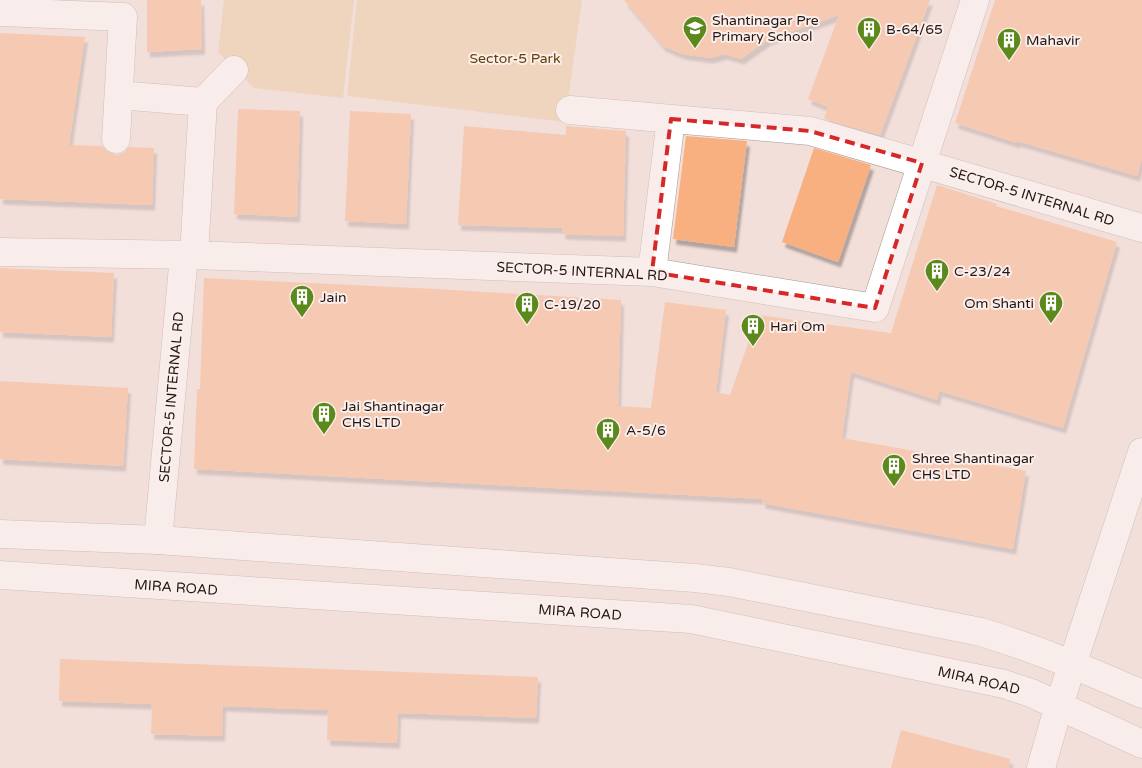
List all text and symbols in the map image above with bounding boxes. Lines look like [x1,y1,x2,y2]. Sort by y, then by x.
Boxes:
place label: Shantinagar Pre Primary School [712,12,819,45]
school or university icon: Shantinagar Pre Primary School [682,15,708,49]
building icon: B-64/65 [856,16,882,50]
place label: B-64/65 [886,21,943,38]
building icon: Mahavir [996,27,1022,61]
place label: Mahavir [1026,32,1081,49]
park label: Sector-5 Park [469,50,561,67]
street label: SECTOR-5 INTERNAL RD [947,163,1116,230]
building icon: C-23/24 [924,258,950,292]
street label: SECTOR-5 INTERNAL RD [496,259,668,284]
place label: C-23/24 [954,263,1011,280]
building icon: Jain [289,284,315,318]
place label: Jain [320,289,346,306]
building icon: Om Shanti [1038,290,1064,324]
building icon: C-19/20 [514,291,540,325]
place label: Om Shanti [964,295,1034,312]
place label: C-19/20 [544,296,601,313]
street label: SECTOR-5 INTERNAL RD [156,311,187,483]
building icon: Hari Om [740,313,766,347]
place label: Hari Om [770,318,825,335]
place label: Jai Shantinagar CHS LTD [342,398,445,431]
building icon: Jai Shantinagar CHS LTD [311,401,337,435]
building icon: A-5/6 [595,417,621,451]
place label: A-5/6 [626,422,666,439]
place label: Shree Shantinagar CHS LTD [912,450,1035,483]
building icon: Shree Shantinagar CHS LTD [881,453,907,487]
street label: MIRA ROAD [134,576,218,599]
street label: MIRA ROAD [538,601,622,624]
street label: MIRA ROAD [936,663,1022,698]

